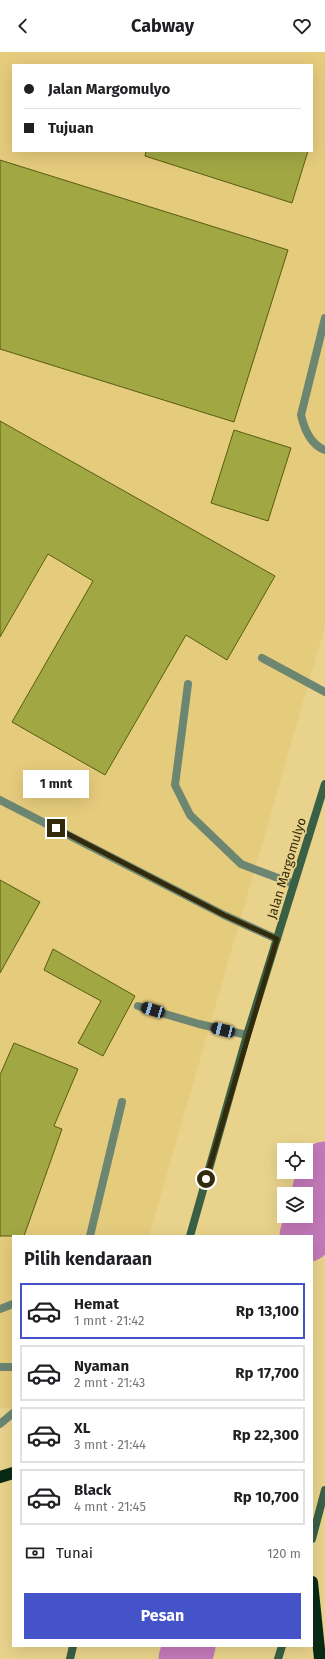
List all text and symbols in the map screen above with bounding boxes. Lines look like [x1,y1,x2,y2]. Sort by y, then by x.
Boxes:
icon: back [12,15,34,37]
text: Cabway [131,15,194,37]
icon: heart [291,15,313,37]
text: Jalan Margomulyo [48,80,170,98]
text: Tujuan [48,119,94,137]
callout: 1 mnt [23,770,89,798]
text: 1 mnt [40,776,72,791]
street label: Jalan Margomulyo [264,816,309,921]
route end [47,819,65,837]
car [140,1001,166,1019]
car [210,1021,236,1039]
map controls [277,1143,313,1223]
button: locate [277,1143,313,1179]
route start [197,1170,215,1188]
button: layers [277,1187,313,1223]
text: Pilih kendaraan [24,1248,152,1270]
icon: car [26,1293,62,1329]
text: Hemat [74,1295,119,1313]
text: Rp 13,100 [236,1302,299,1320]
text: 1 mnt · 21:42 [74,1313,144,1328]
icon: car [26,1355,62,1391]
text: Nyaman [74,1357,129,1375]
text: Rp 17,700 [235,1364,299,1382]
text: 2 mnt · 21:43 [74,1375,145,1390]
icon: car [26,1417,62,1453]
text: XL [74,1419,90,1437]
text: Rp 22,300 [233,1426,299,1444]
text: 3 mnt · 21:44 [74,1437,146,1452]
icon: car [26,1479,62,1515]
text: Black [74,1481,111,1499]
text: Rp 10,700 [233,1488,299,1506]
text: 4 mnt · 21:45 [74,1499,146,1514]
icon: cash [24,1542,46,1564]
text: Tunai [56,1544,93,1562]
text: 120 m [267,1546,301,1561]
button: Pesan [24,1593,301,1639]

